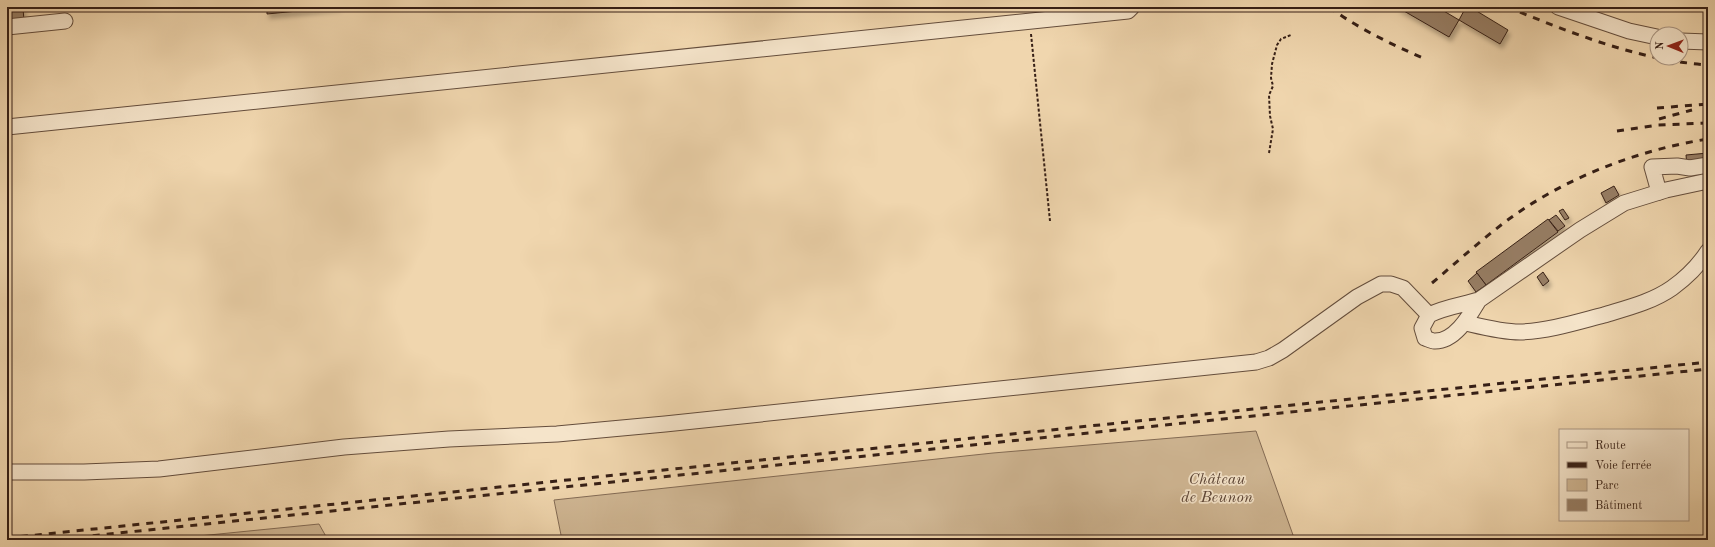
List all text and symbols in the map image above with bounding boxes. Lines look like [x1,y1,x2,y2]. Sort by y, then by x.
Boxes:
north arrow [1649,26,1689,66]
text: N [1655,41,1666,50]
legend [1559,429,1689,521]
text: Route [1595,440,1626,452]
text: Voie ferrée [1595,460,1652,472]
park label: Château de Beunon [1181,472,1253,506]
text: Parc [1595,480,1619,492]
text: Bâtiment [1595,500,1642,512]

